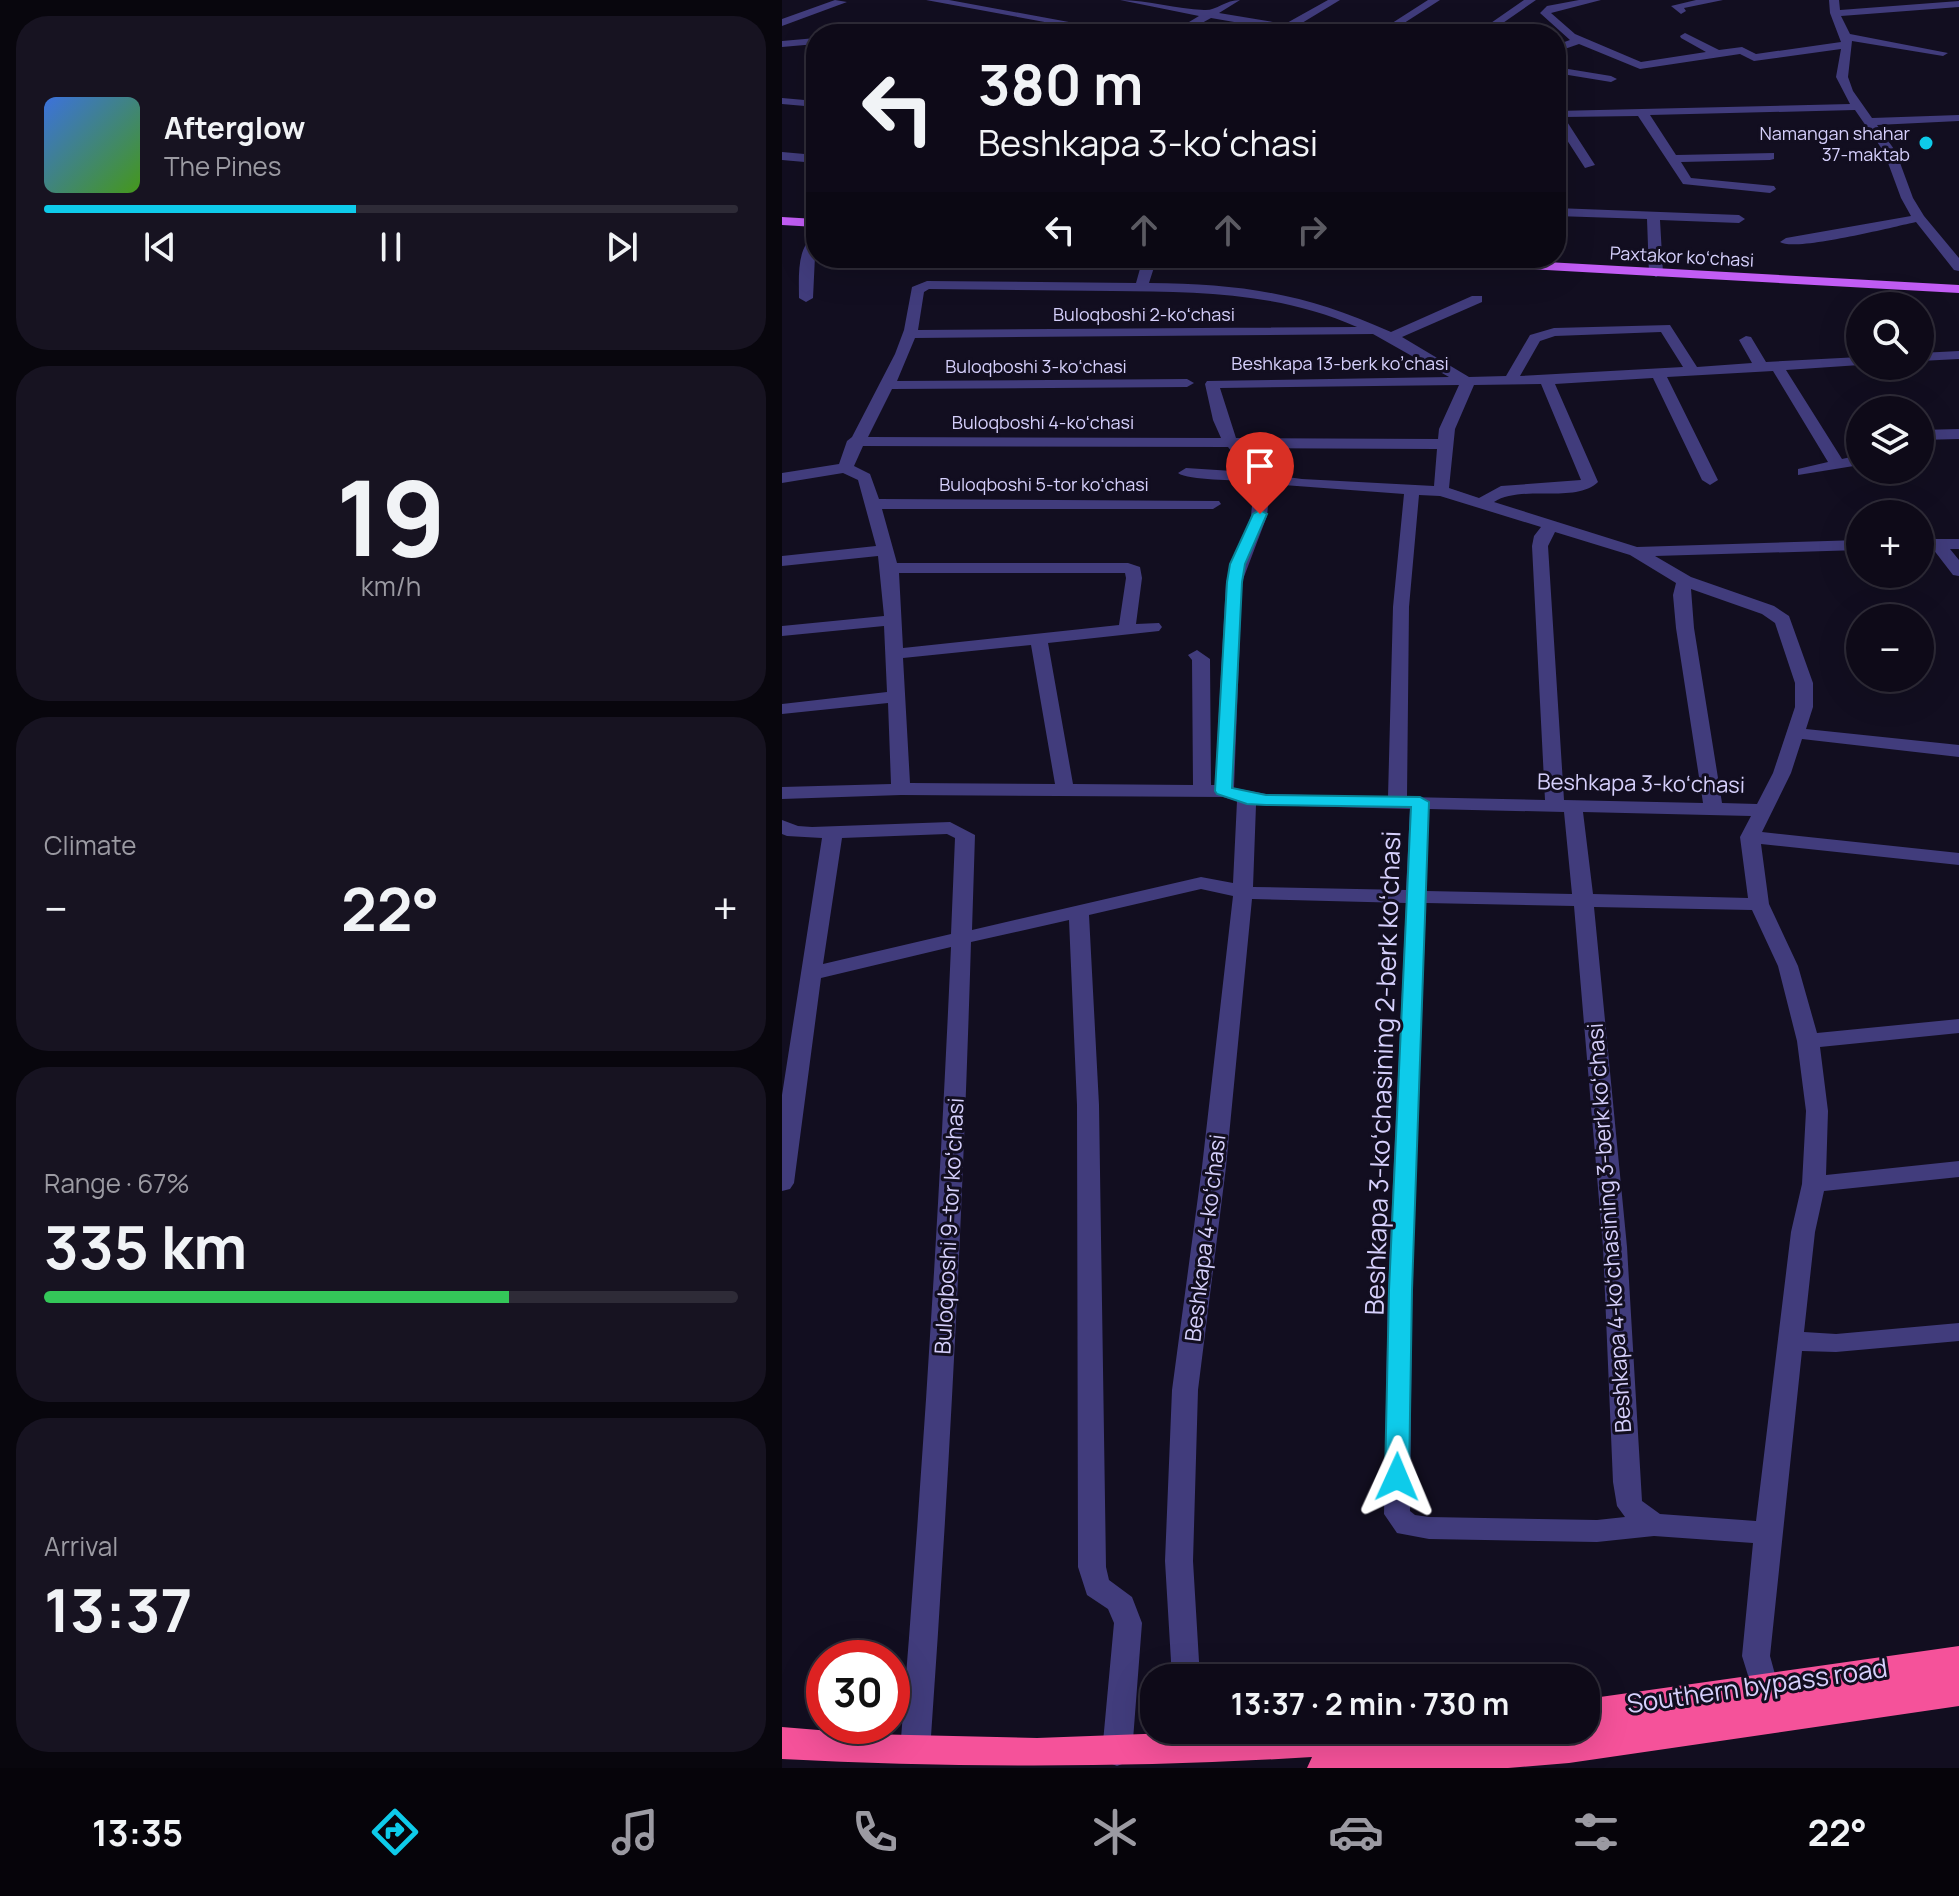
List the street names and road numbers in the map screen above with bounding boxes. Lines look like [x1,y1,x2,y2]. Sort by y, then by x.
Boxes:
street label: Paxtakor koʻchasi [1609,240,1755,272]
street label: Buloqboshi 2-koʻchasi [1053,302,1235,326]
street label: Beshkapa 13-berk koʼchasi [1231,351,1449,375]
street label: Buloqboshi 3-koʻchasi [945,354,1127,378]
street label: Buloqboshi 4-koʻchasi [952,410,1134,434]
street label: Buloqboshi 5-tor koʻchasi [939,472,1149,496]
street label: Beshkapa 3-koʻchasi [1537,766,1745,800]
street label: Beshkapa 3-koʻchasining 2-berk koʻchasi [1356,830,1408,1316]
street label: Beshkapa 4-koʻchasining 3-berk koʻchasi [1580,1022,1638,1434]
street label: Buloqboshi 9-tor koʻchasi [927,1097,971,1355]
street label: Beshkapa 4-koʻchasi [1177,1133,1233,1343]
street label: Southern bypass road [1624,1649,1890,1721]

